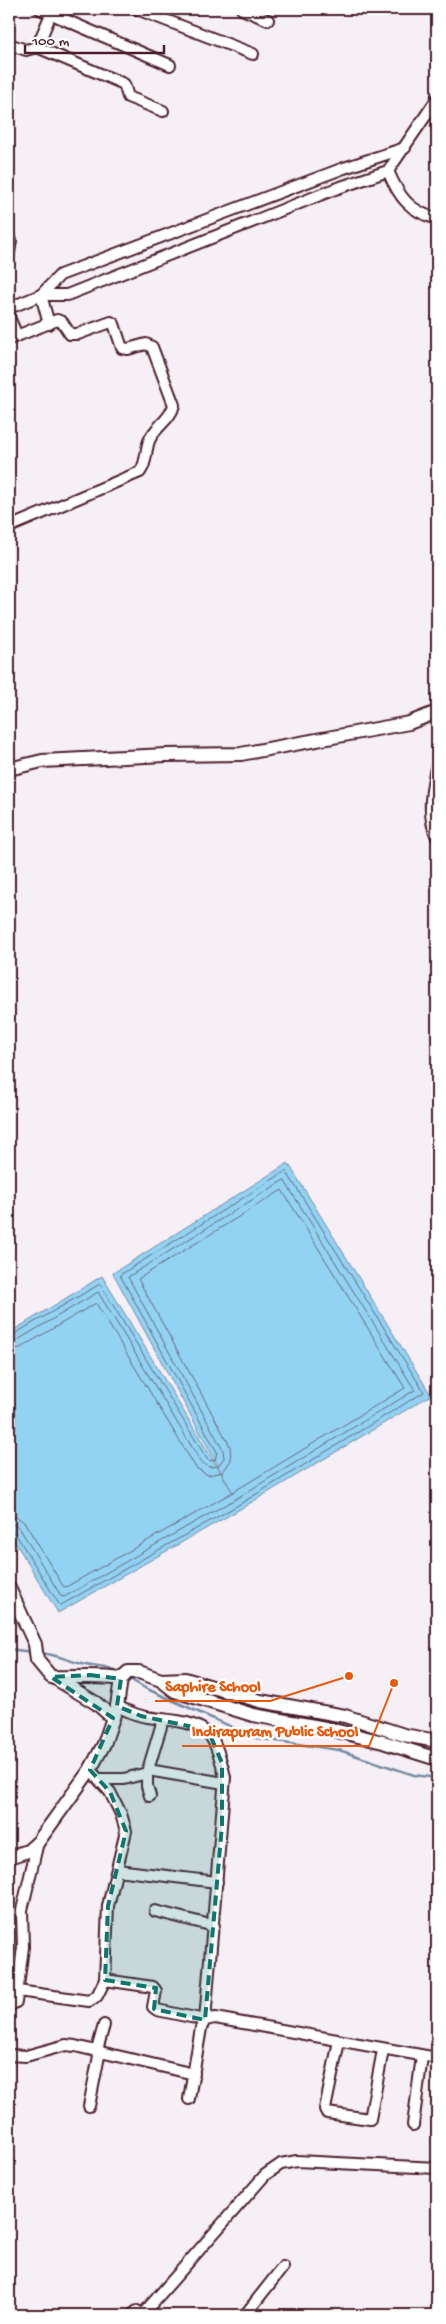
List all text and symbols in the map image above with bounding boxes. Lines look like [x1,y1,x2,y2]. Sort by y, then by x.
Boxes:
scale bar [25,22,164,54]
text: 100 m [31,33,70,51]
callout: Saphire School [155,1670,270,1701]
text: Saphire School [165,1679,261,1698]
callout: Indirapuram Public School [182,1715,369,1746]
text: Indirapuram Public School [192,1724,359,1743]

